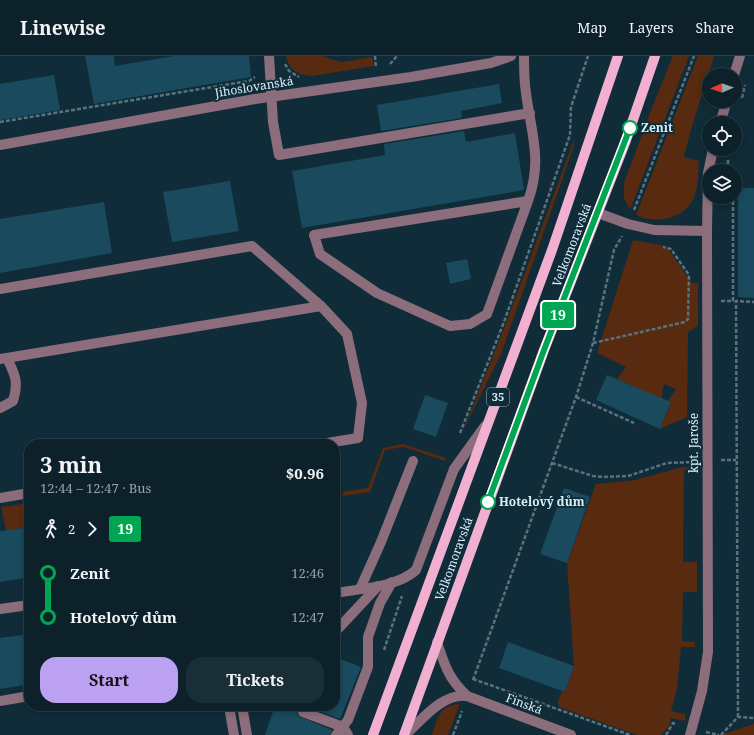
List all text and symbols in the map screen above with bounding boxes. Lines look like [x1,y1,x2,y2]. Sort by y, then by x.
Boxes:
text: Linewise [20,15,106,41]
text: Map [577,18,607,37]
text: Layers [629,18,674,37]
text: Share [696,18,734,37]
north arrow [702,68,742,108]
map controls [702,68,742,204]
street label: Jihoslovanská [212,72,295,101]
button: locate [702,116,742,156]
place label: Zenit [641,119,673,136]
marker: Zenit [622,120,638,136]
button: layers [702,164,742,204]
street label: Velkomoravská [548,201,595,289]
line badge: 19 [540,302,576,328]
text: 19 [550,305,566,324]
road number: 35 [487,388,509,406]
street label: kpt. Jaroše [685,413,702,473]
text: 3 min [40,449,102,479]
text: $0.96 [286,463,324,483]
text: 12:44 – 12:47 · Bus [40,479,151,497]
place label: Hotelový dům [499,493,585,510]
marker: Hotelový dům [480,494,496,510]
street label: Velkomoravská [431,514,477,603]
icon: walk [40,518,62,540]
icon: forward [81,518,103,540]
text: 19 [117,519,133,538]
text: 2 [68,520,75,538]
text: Zenit [70,563,110,583]
text: 12:46 [291,564,324,582]
text: Hotelový dům [70,607,177,627]
text: 12:47 [291,608,324,626]
button: Start [40,657,178,703]
button: Tickets [186,657,324,703]
street label: Finská [503,689,545,718]

